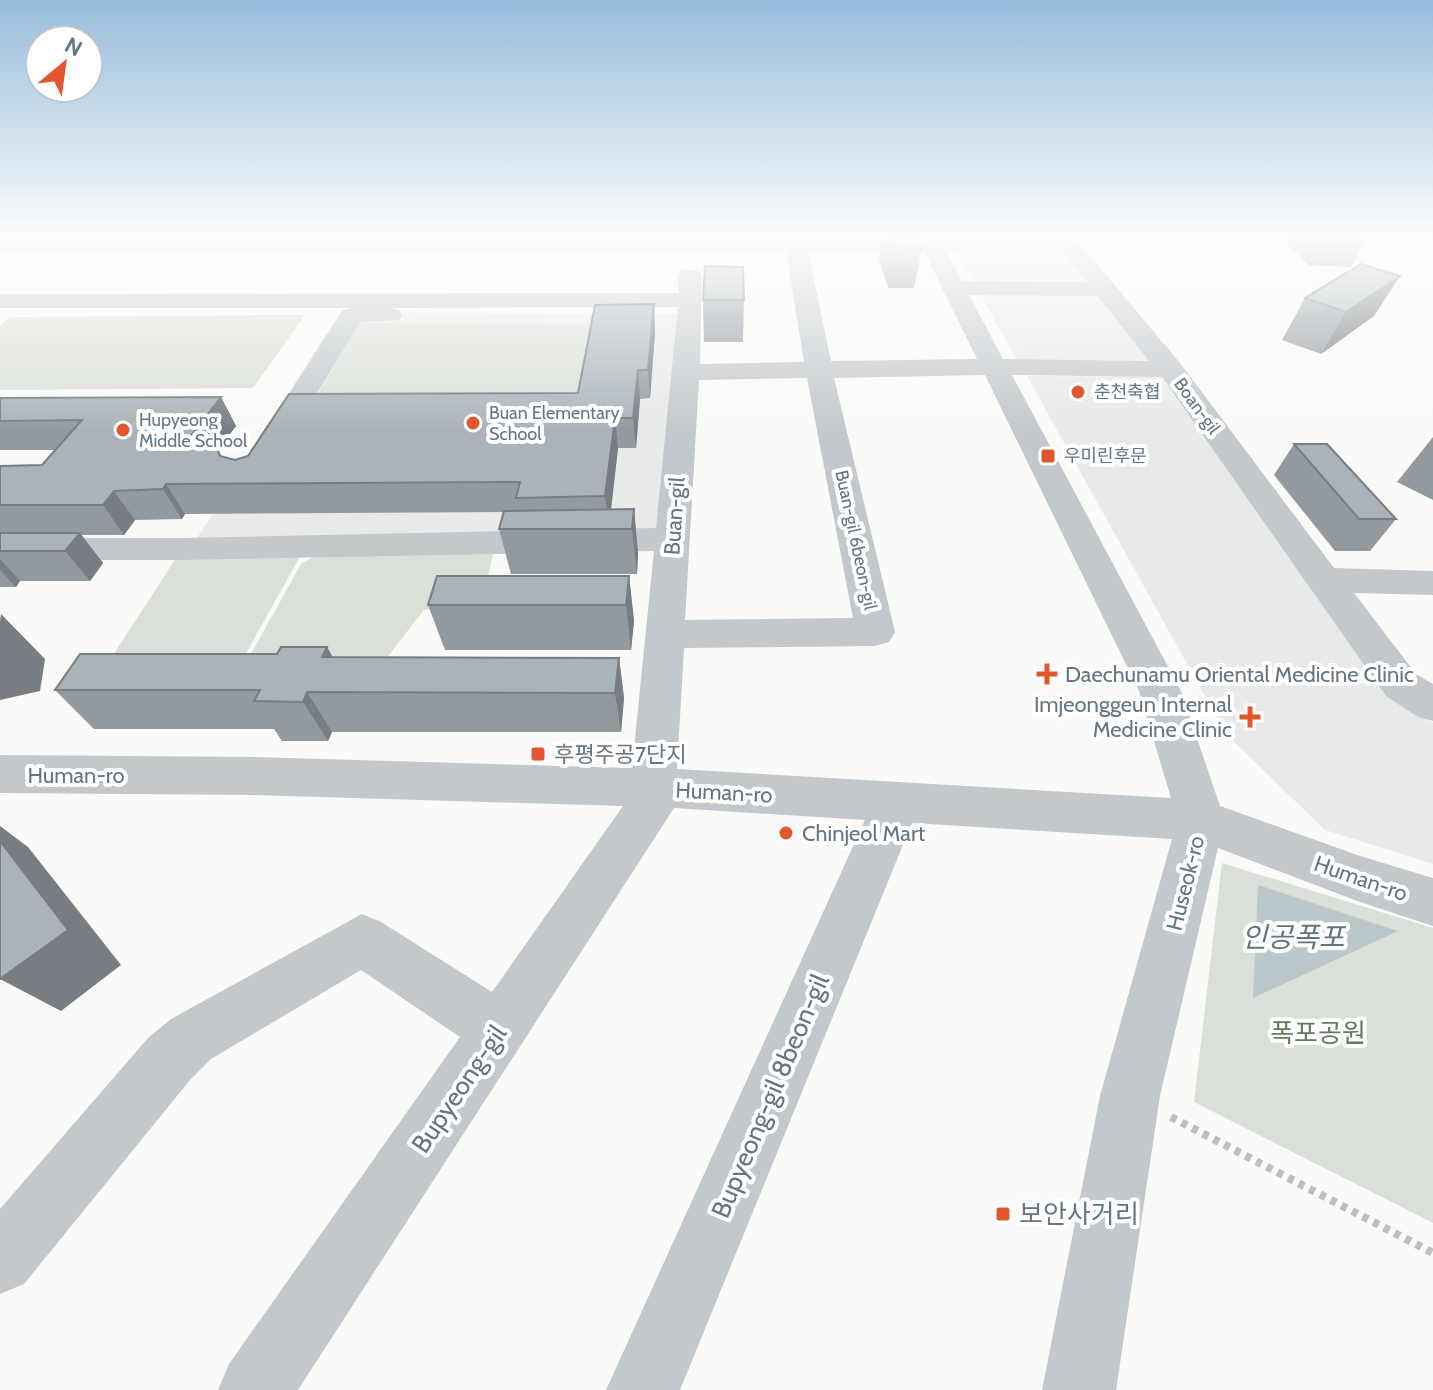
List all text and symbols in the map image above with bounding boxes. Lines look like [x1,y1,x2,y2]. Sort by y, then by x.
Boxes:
north arrow [24,24,104,104]
text: N [60,31,87,63]
street label: Boan-gil [1169,374,1225,439]
place label: 춘천축협 [1094,381,1160,403]
marker: 춘천축협 [1069,383,1087,401]
place label: Buan Elementary School [489,402,620,445]
place label: Hupyeong Middle School [139,409,248,452]
marker: Buan Elementary School [464,414,482,432]
marker: Hupyeong Middle School [114,421,132,439]
place label: 우미린후문 [1064,445,1147,467]
marker: 우미린후문 [1039,447,1057,465]
street label: Buan-gil 6beon-gil [830,468,882,613]
street label: Buan-gil [658,475,691,556]
place label: Daechunamu Oriental Medicine Clinic [1065,661,1414,688]
marker: Daechunamu Oriental Medicine Clinic [1036,663,1058,685]
place label: Imjeonggeun Internal Medicine Clinic [1034,691,1233,743]
marker: Imjeonggeun Internal Medicine Clinic [1239,706,1261,728]
place label: 후평주공7단지 [554,741,687,768]
marker: 후평주공7단지 [529,745,547,763]
street label: Human-ro [27,762,125,789]
street label: Human-ro [675,776,773,809]
place label: Chinjeol Mart [802,820,926,847]
marker: Chinjeol Mart [777,824,795,842]
street label: Huseok-ro [1161,833,1210,933]
street label: Human-ro [1311,850,1411,907]
water label: 인공폭포 [1241,920,1347,954]
street label: Bupyeong-gil 8beon-gil [704,969,836,1223]
park label: 폭포공원 [1270,1017,1366,1049]
street label: Bupyeong-gil [405,1019,513,1159]
place label: 보안사거리 [1019,1198,1139,1230]
marker: 보안사거리 [994,1205,1012,1223]

